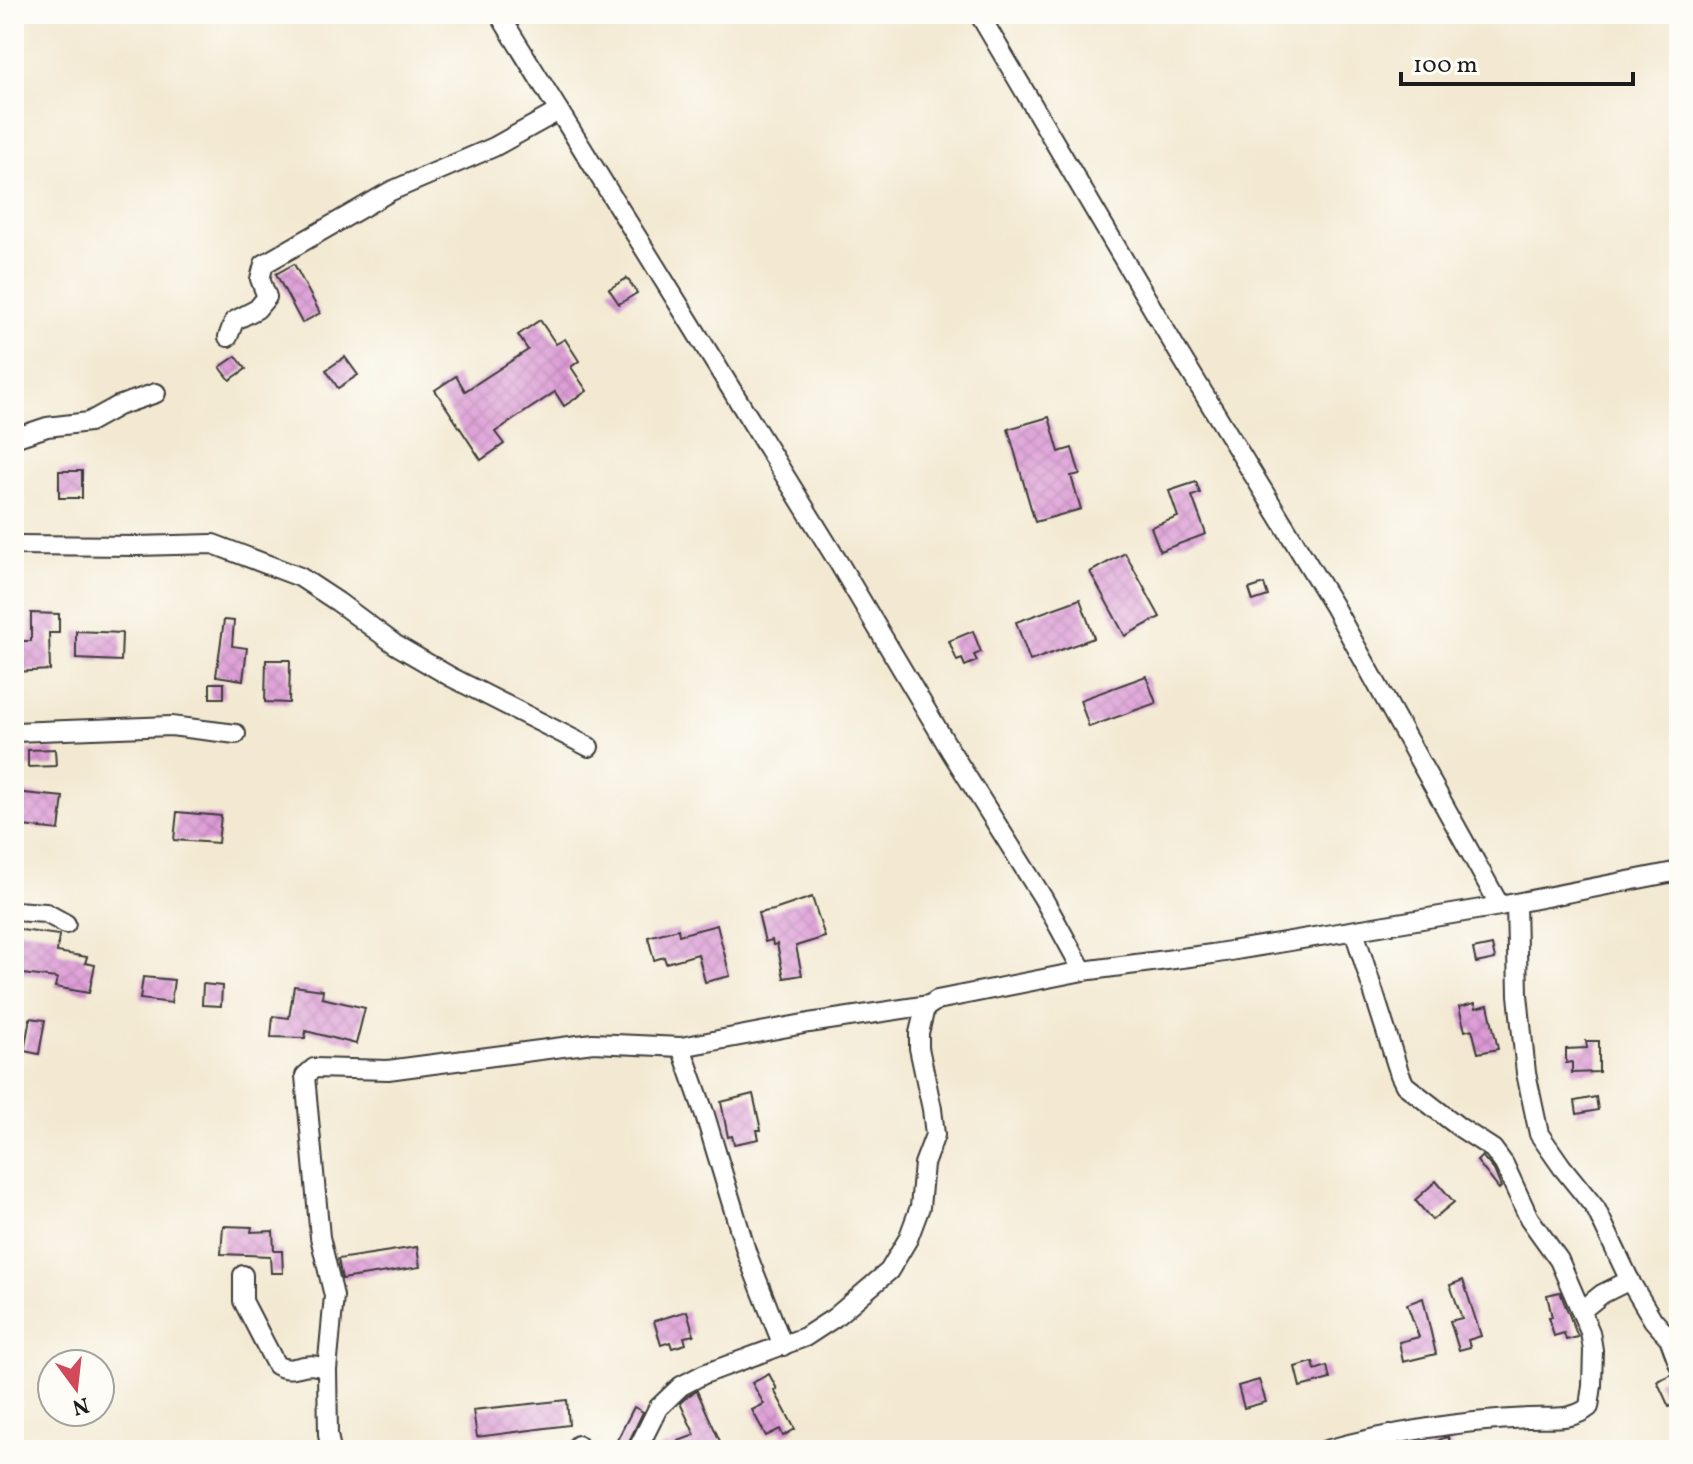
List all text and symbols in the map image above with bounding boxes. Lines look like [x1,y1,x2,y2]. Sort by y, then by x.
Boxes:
scale bar [1401,36,1633,86]
text: 100 m [1413,49,1478,83]
north arrow [36,1348,116,1428]
text: N [69,1388,92,1422]

